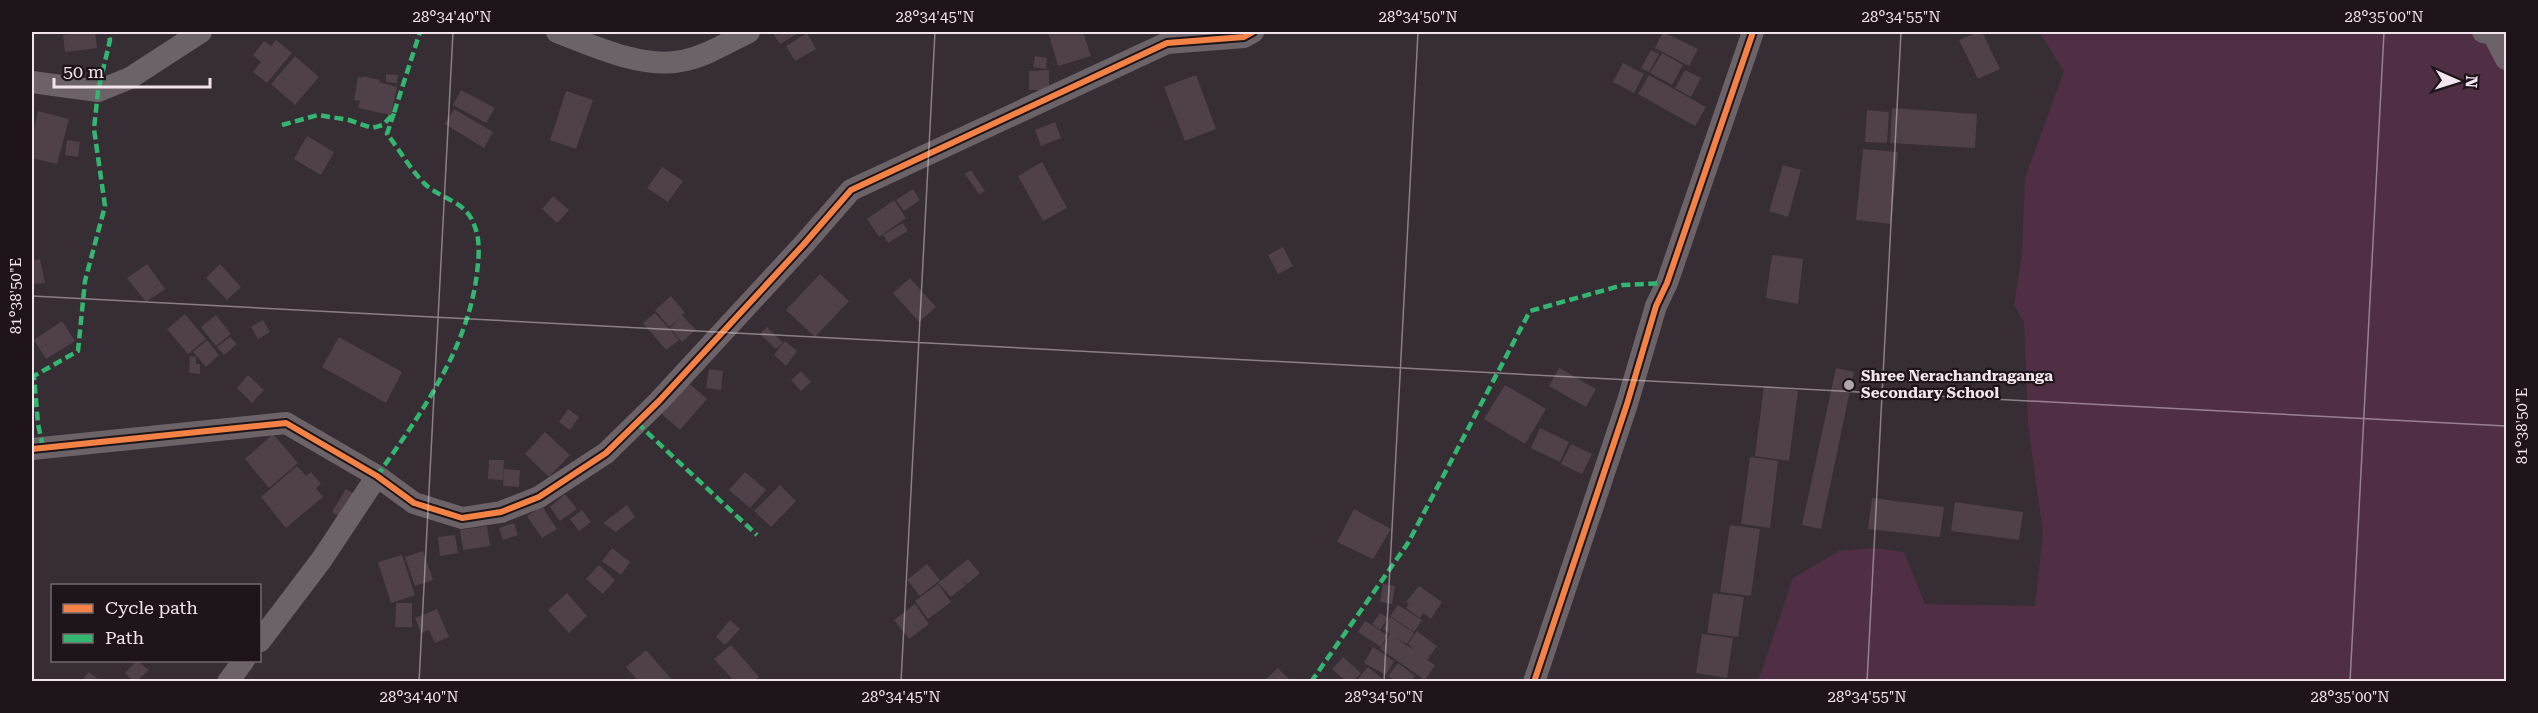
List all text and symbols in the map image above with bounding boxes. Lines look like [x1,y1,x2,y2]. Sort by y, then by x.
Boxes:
text: 28°34'40"N [412,8,492,26]
text: 28°34'45"N [895,8,975,26]
text: 28°34'50"N [1378,8,1458,26]
text: 28°34'55"N [1861,8,1941,26]
text: 28°35'00"N [2344,8,2424,26]
scale bar [54,51,210,89]
north arrow [2427,51,2487,111]
text: 50 m [63,61,104,82]
text: N [2462,75,2481,88]
text: 81°38'50"E [7,258,25,334]
place label: Shree Nerachandraganga Secondary School [1861,367,2053,402]
marker: Shree Nerachandraganga Secondary School [1842,378,1856,392]
text: 81°38'50"E [2513,388,2531,464]
legend [51,584,261,662]
text: Cycle path [105,597,198,618]
text: Path [105,627,144,648]
text: 28°34'40"N [379,688,459,706]
text: 28°34'45"N [861,688,941,706]
text: 28°34'50"N [1344,688,1424,706]
text: 28°34'55"N [1827,688,1907,706]
text: 28°35'00"N [2310,688,2390,706]

